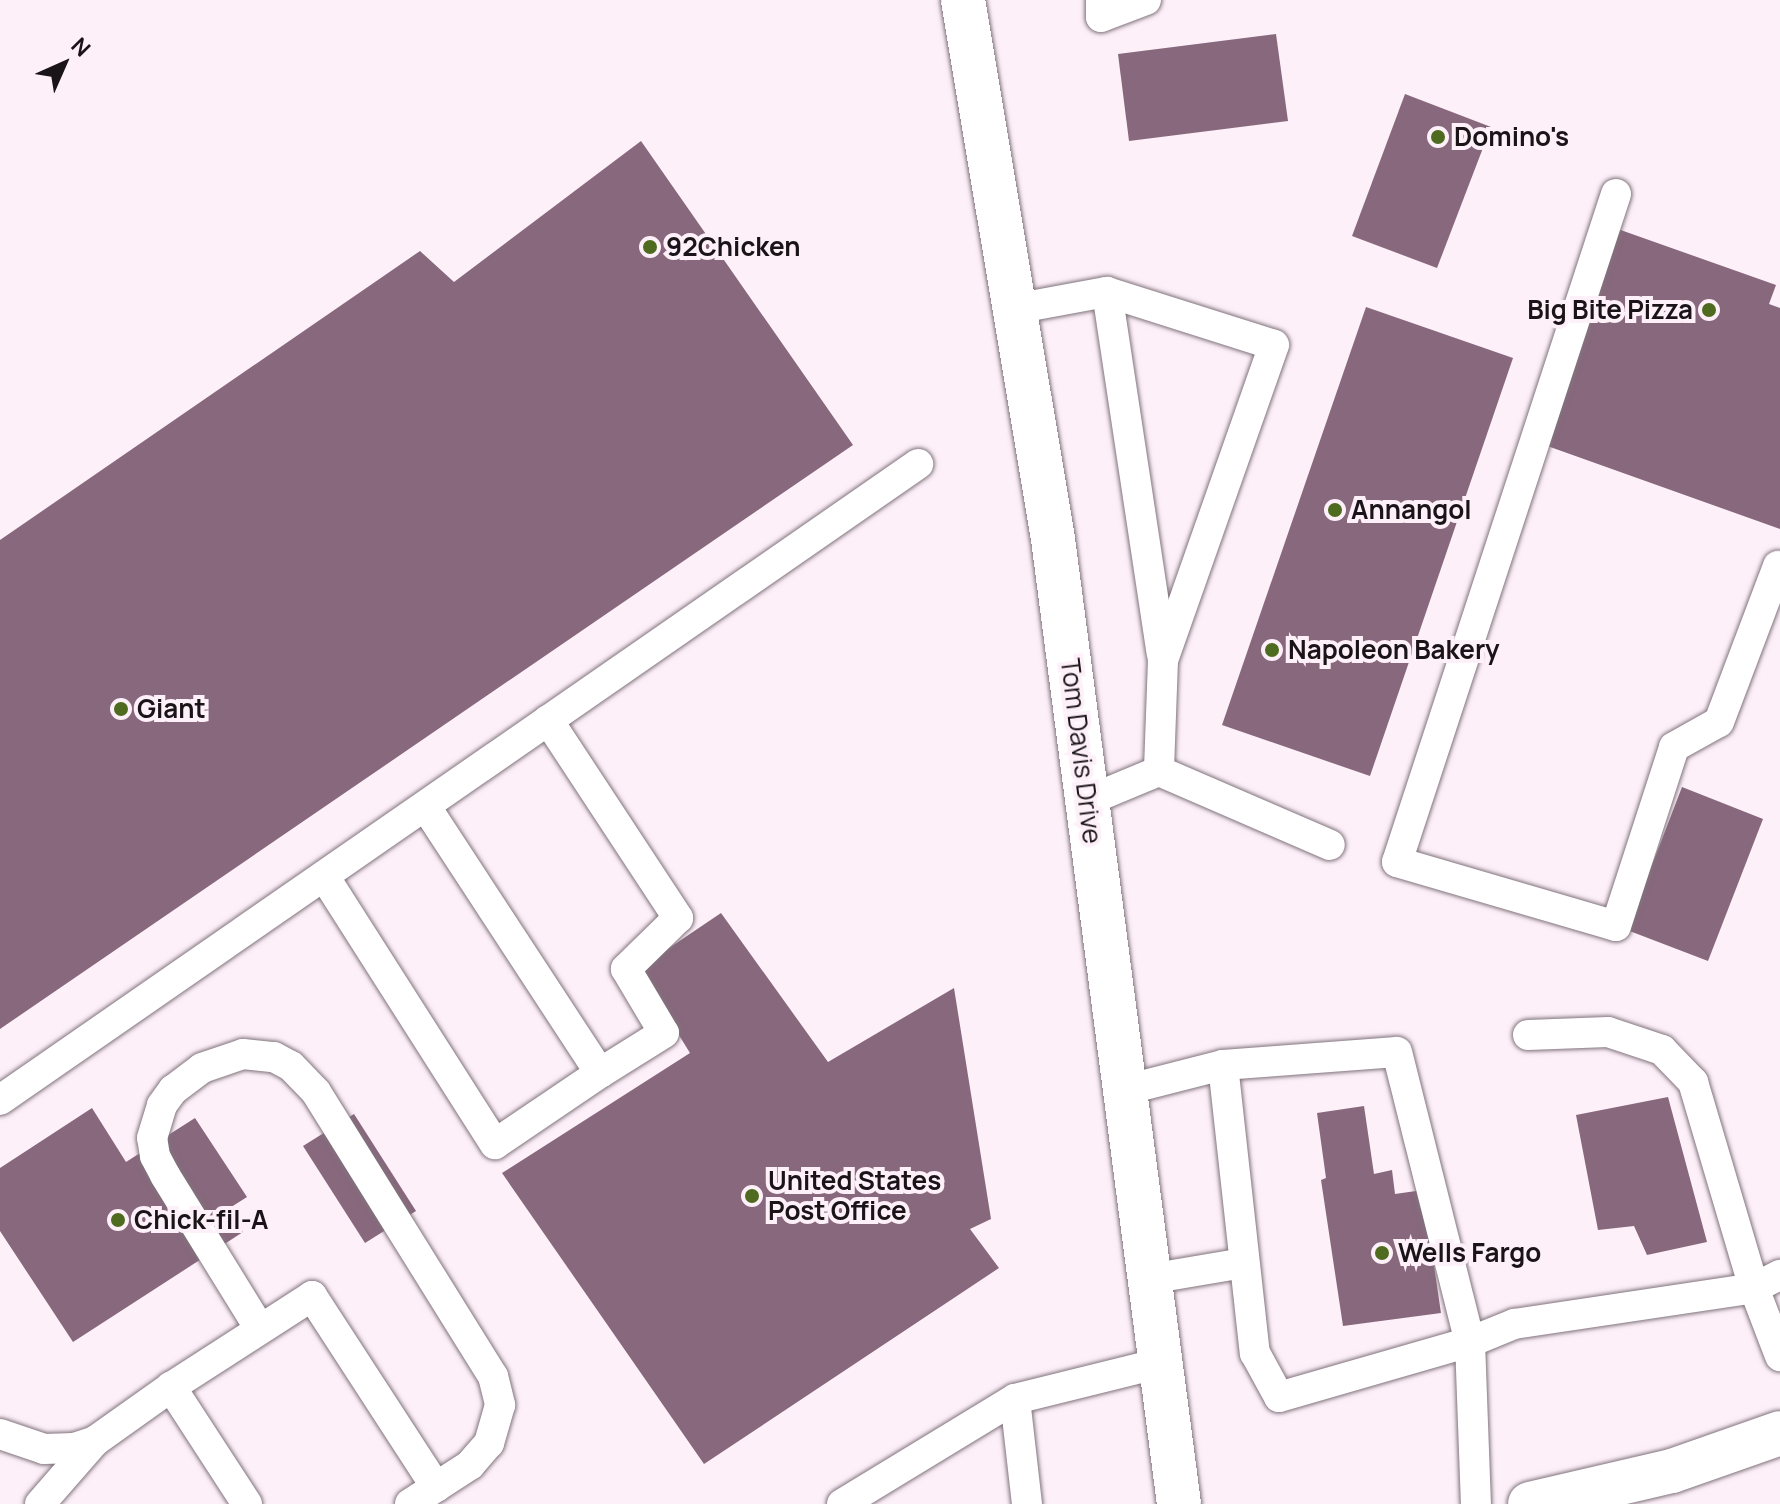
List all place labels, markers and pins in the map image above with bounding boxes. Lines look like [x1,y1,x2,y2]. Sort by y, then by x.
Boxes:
place label: Domino's [1454,121,1569,153]
marker: Domino's [1429,128,1447,146]
place label: 92Chicken [666,231,801,263]
marker: 92Chicken [641,238,659,256]
place label: Big Bite Pizza [1527,294,1693,326]
marker: Big Bite Pizza [1700,301,1718,319]
place label: Annangol [1351,494,1472,526]
marker: Annangol [1326,501,1344,519]
place label: Napoleon Bakery [1288,634,1499,666]
marker: Napoleon Bakery [1263,641,1281,659]
place label: Giant [137,693,206,725]
marker: Giant [112,700,130,718]
place label: United States Post Office [768,1165,941,1226]
marker: United States Post Office [743,1187,761,1205]
place label: Chick-fil-A [134,1204,268,1236]
marker: Chick-fil-A [109,1211,127,1229]
place label: Wells Fargo [1398,1237,1541,1269]
marker: Wells Fargo [1373,1244,1391,1262]

